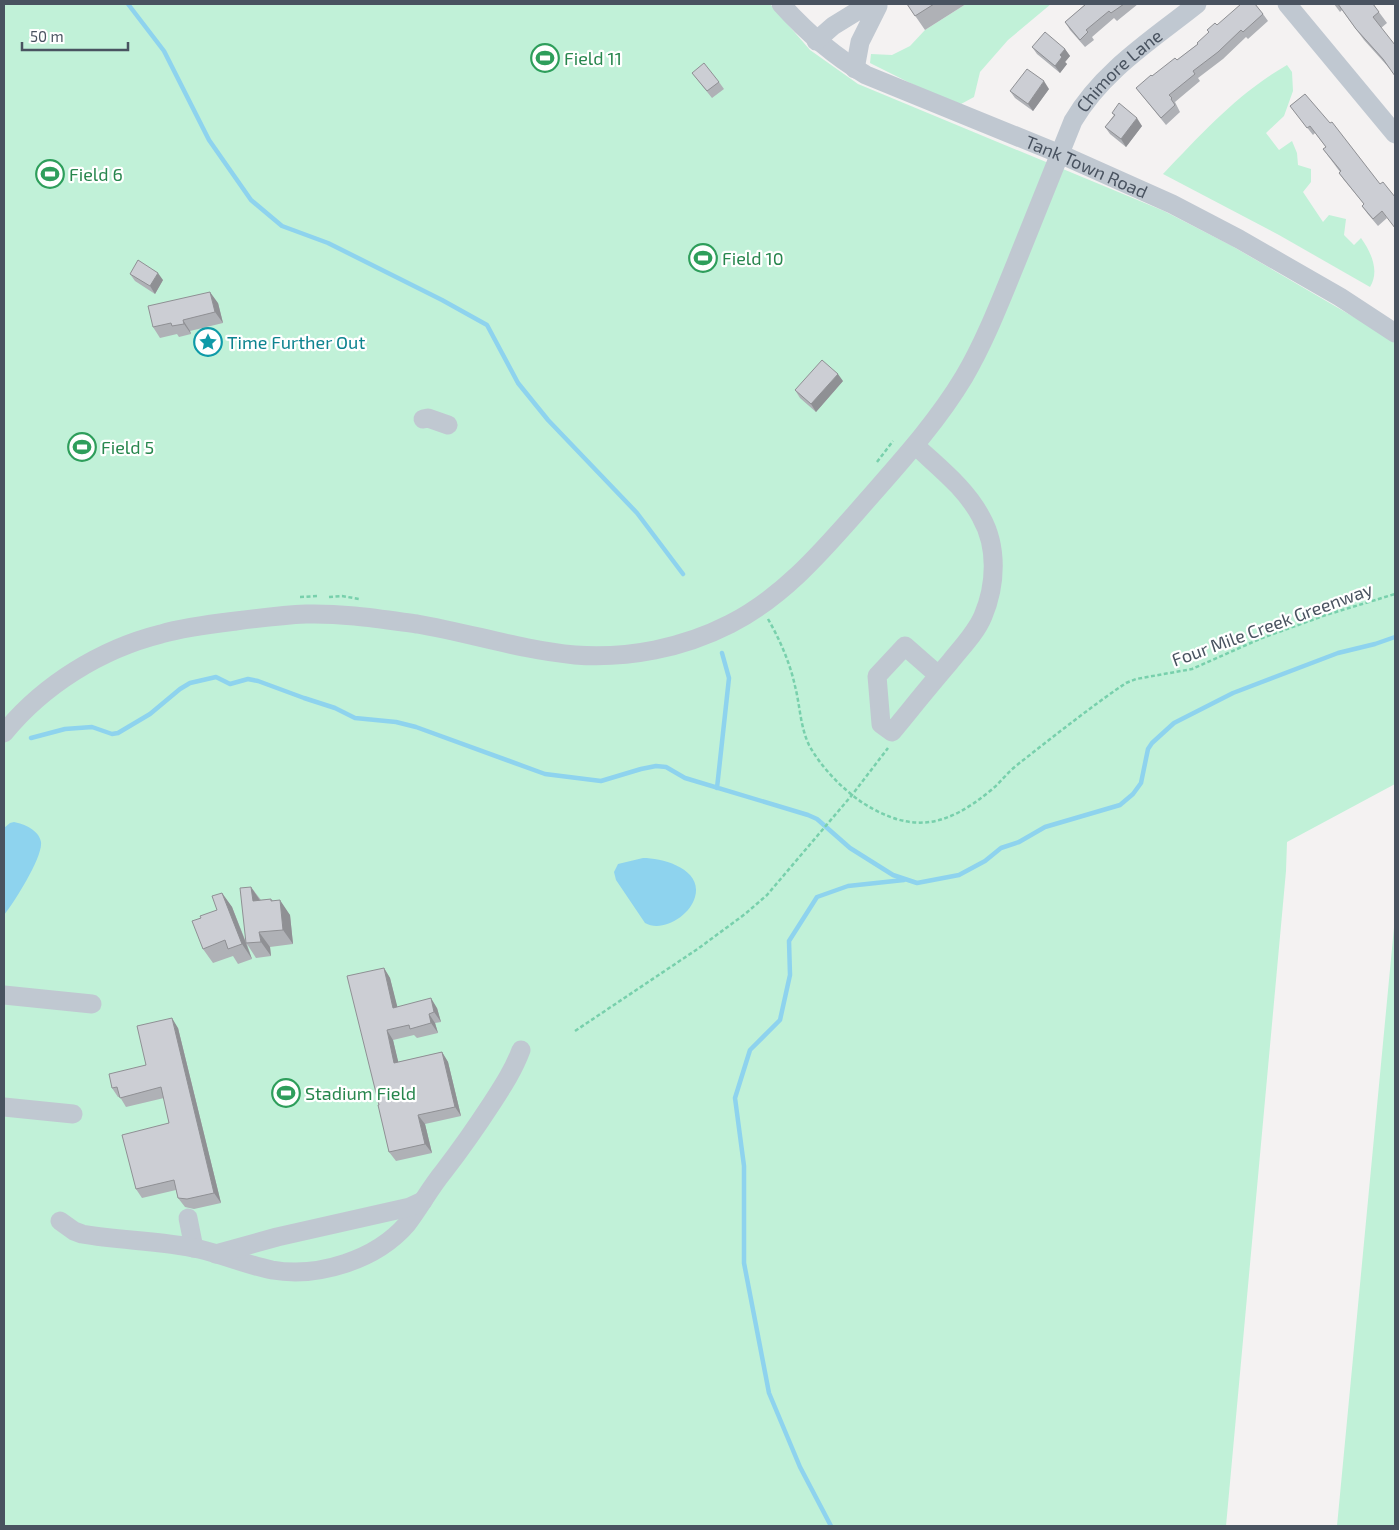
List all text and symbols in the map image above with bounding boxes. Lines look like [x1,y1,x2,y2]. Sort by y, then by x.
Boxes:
scale bar [22,20,129,52]
street label: Chimore Lane [1071,24,1166,116]
text: 50 m [30,27,64,45]
sports icon: Field 11 [530,43,560,73]
place label: Field 11 [564,47,622,69]
street label: Tank Town Road [1022,130,1151,203]
sports icon: Field 6 [35,159,65,189]
place label: Field 6 [69,163,123,185]
sports icon: Field 10 [688,243,718,273]
place label: Field 10 [722,247,784,269]
place icon: Time Further Out [193,327,223,357]
place label: Time Further Out [227,331,365,353]
sports icon: Field 5 [67,432,97,462]
place label: Field 5 [101,436,154,458]
street label: Four Mile Creek Greenway [1169,577,1376,671]
sports icon: Stadium Field [271,1078,301,1108]
place label: Stadium Field [305,1082,416,1104]

